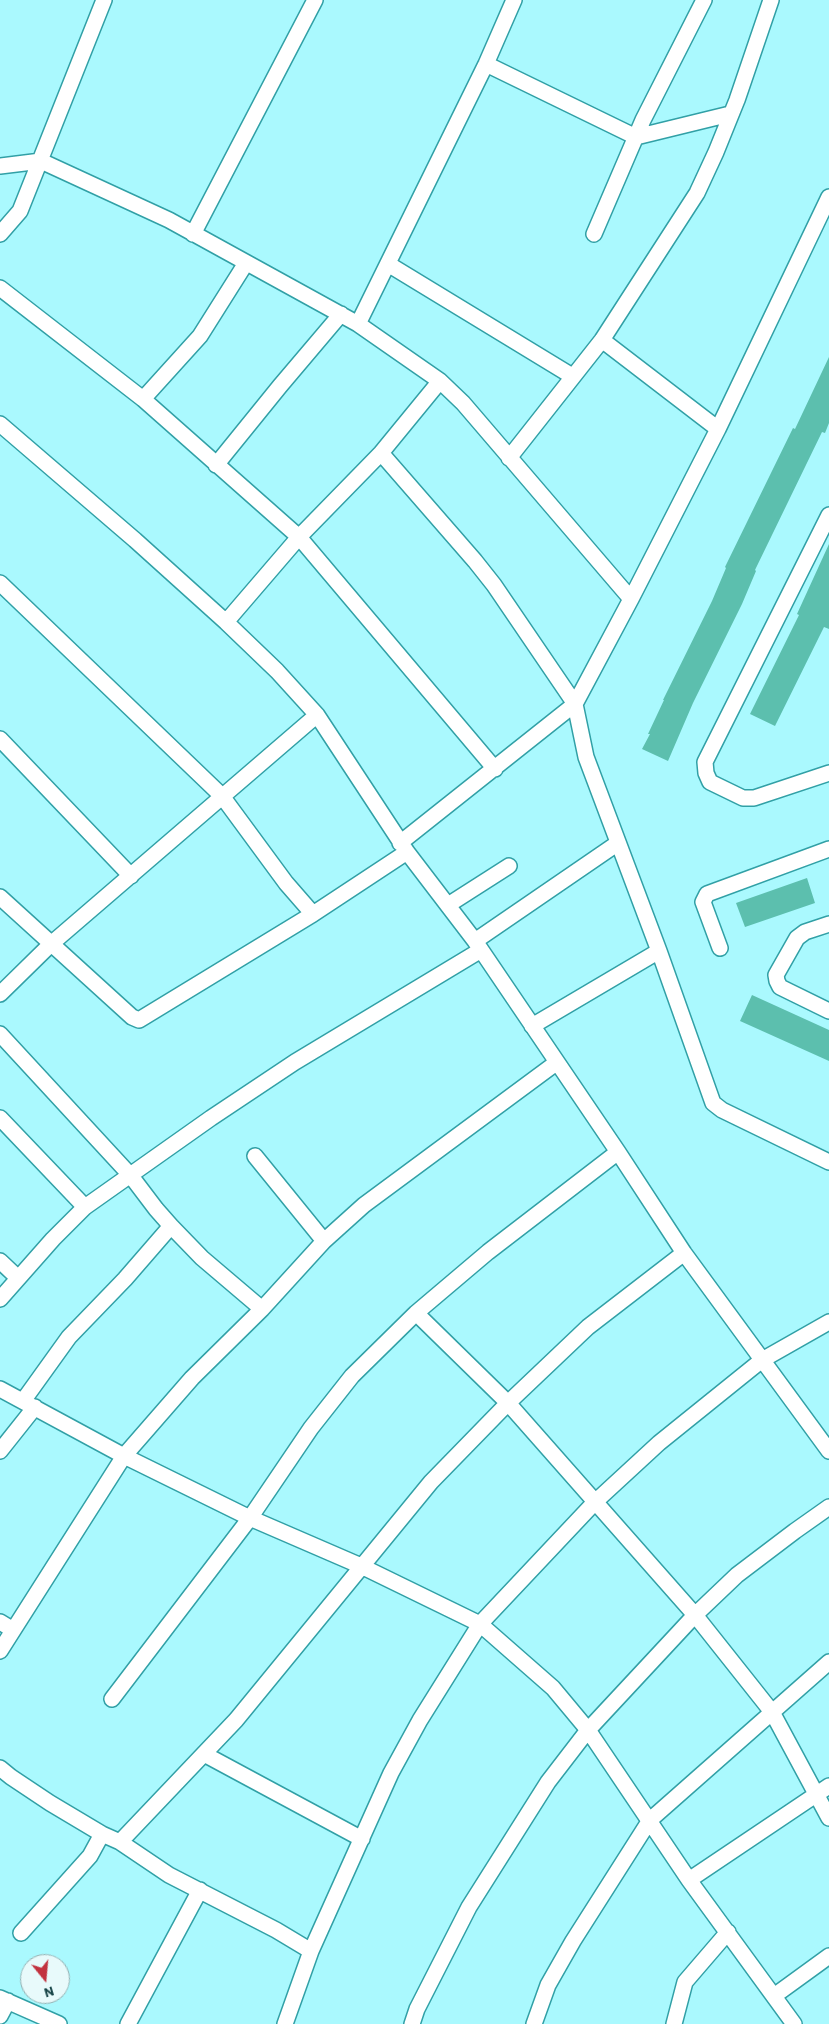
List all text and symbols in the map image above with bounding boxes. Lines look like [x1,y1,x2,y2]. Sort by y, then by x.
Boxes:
north arrow [20,1954,70,2004]
text: N [42,1983,56,2002]

